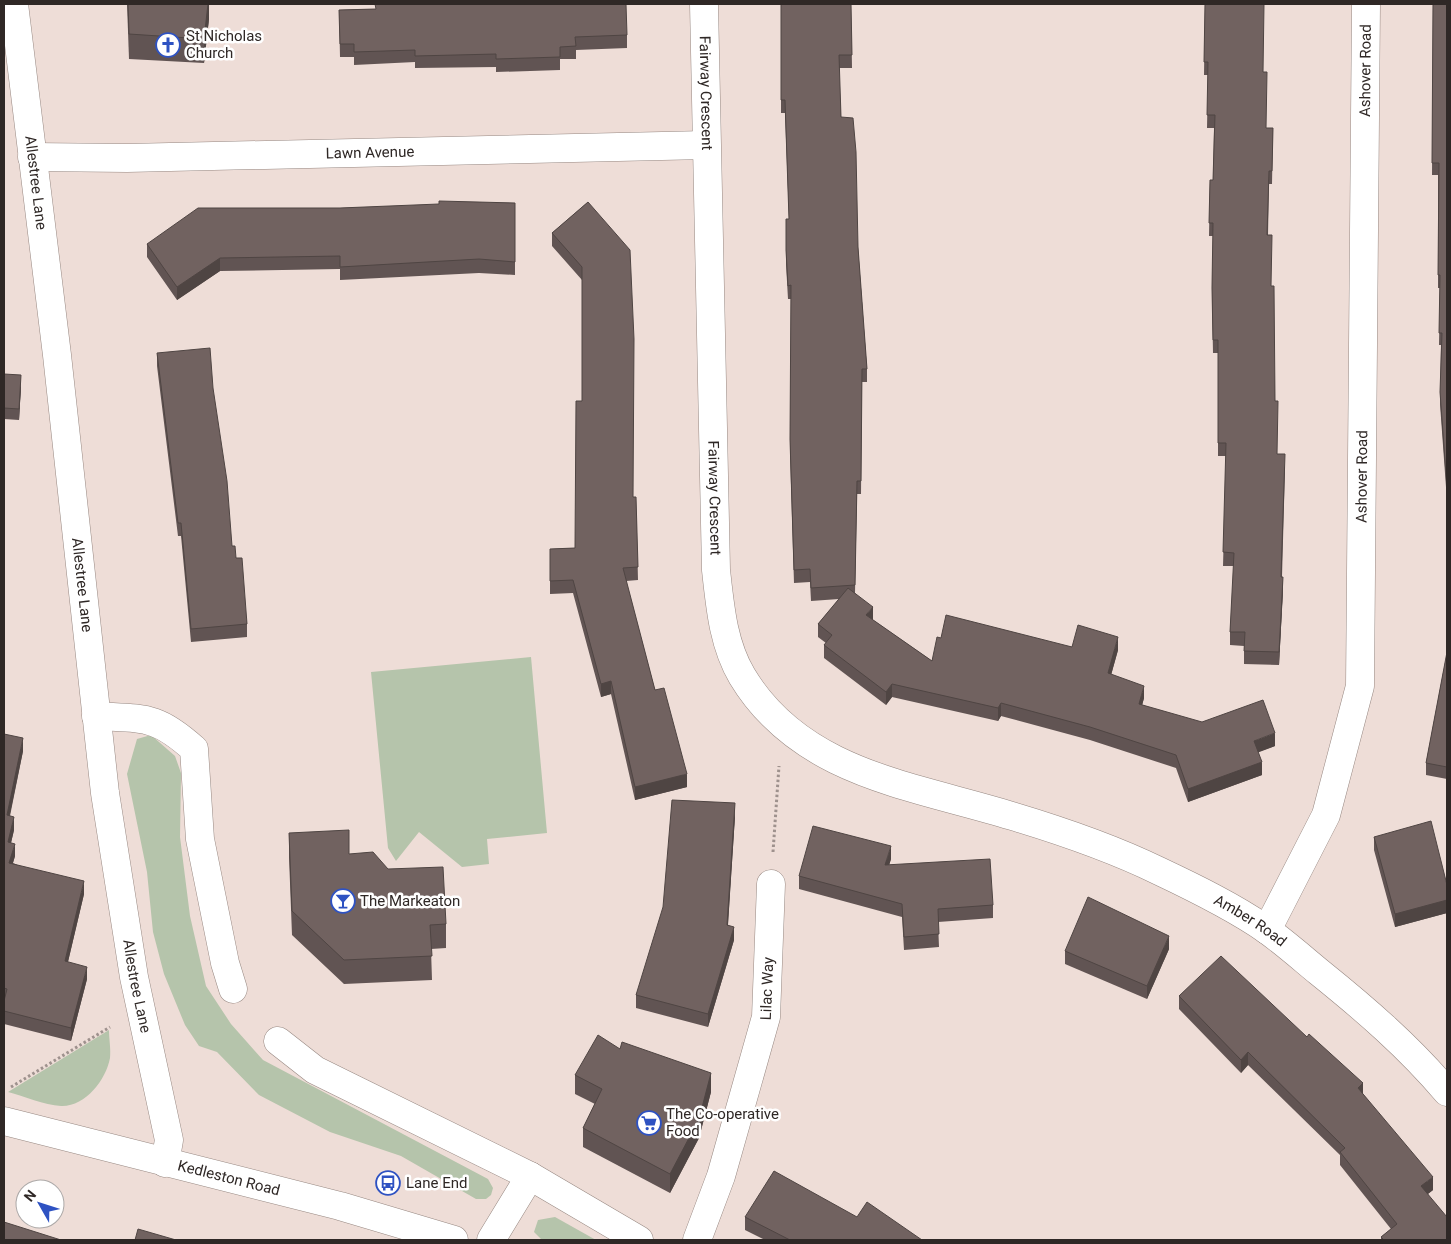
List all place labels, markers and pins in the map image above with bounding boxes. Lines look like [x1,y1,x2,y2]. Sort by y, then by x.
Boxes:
place label: St Nicholas Church [186,27,262,62]
church icon: St Nicholas Church [155,32,181,58]
bar icon: The Markeaton [330,888,356,914]
place label: The Markeaton [360,892,460,910]
place label: The Co-operative Food [666,1105,779,1140]
supermarket icon: The Co-operative Food [636,1110,662,1136]
bus stop icon: Lane End [375,1170,401,1196]
place label: Lane End [406,1174,467,1192]

